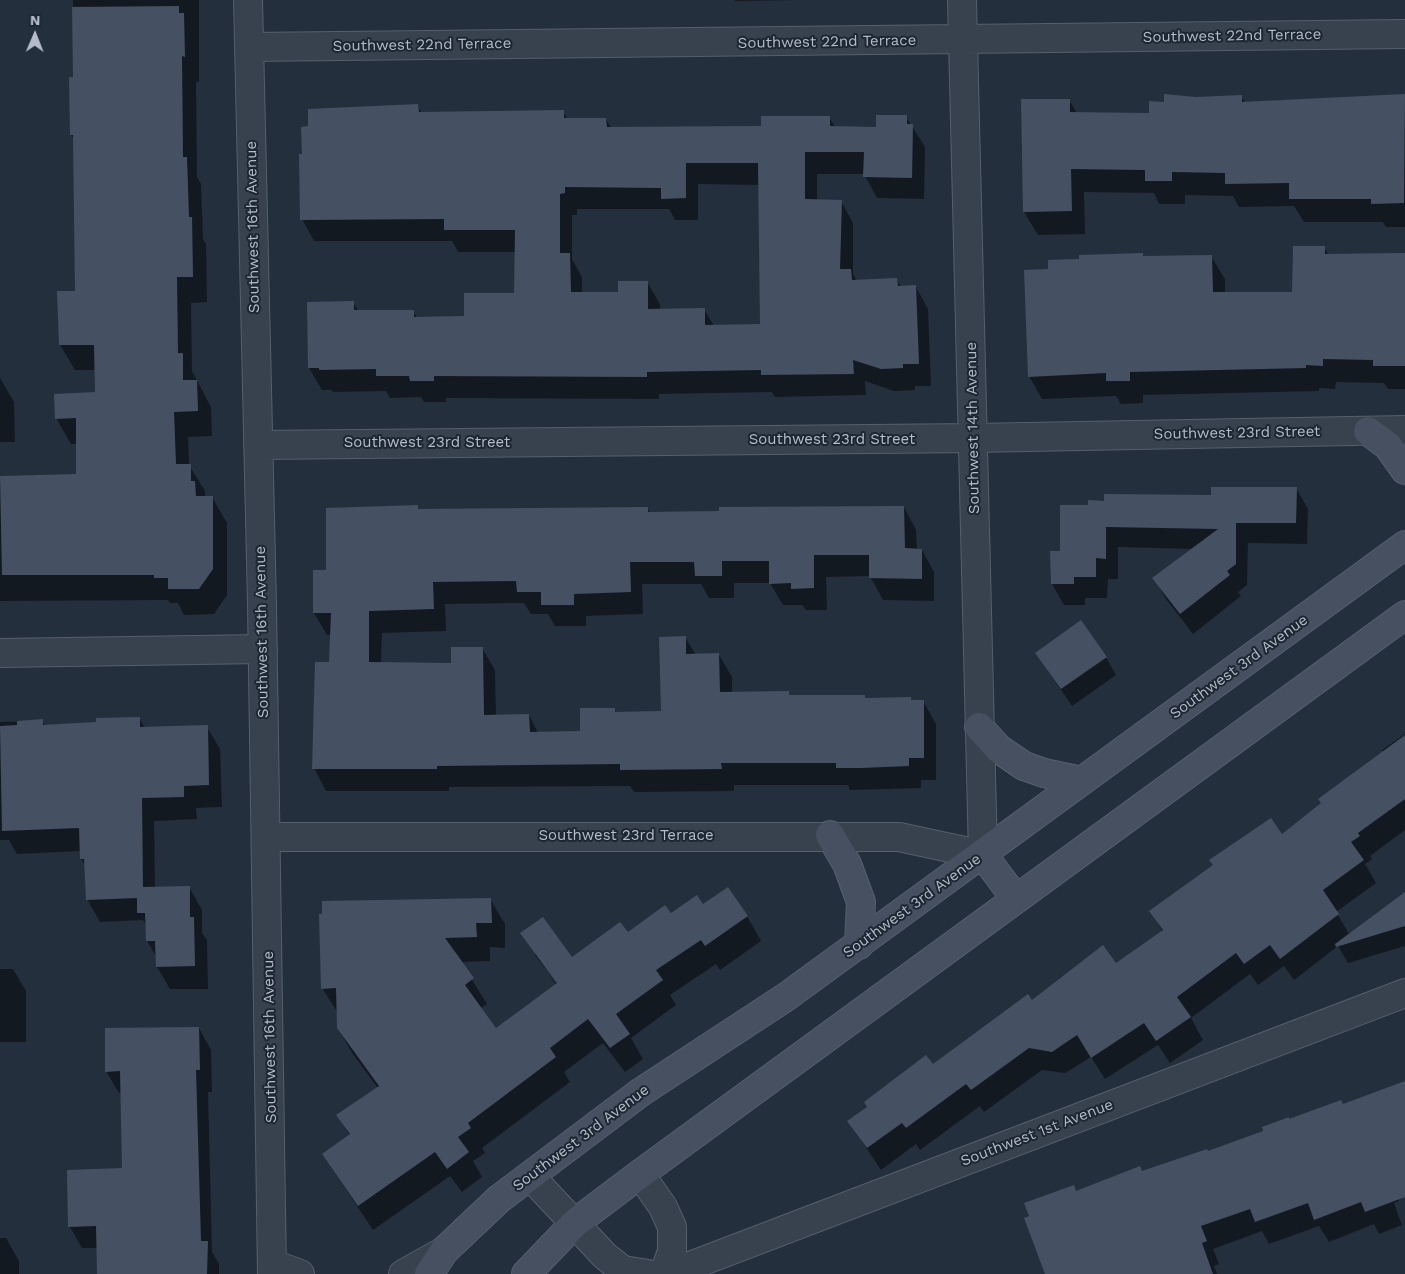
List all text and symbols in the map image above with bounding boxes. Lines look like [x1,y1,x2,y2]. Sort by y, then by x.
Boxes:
north arrow [10,10,60,60]
text: N [30,12,41,28]
street label: Southwest 22nd Terrace [1143,25,1321,47]
street label: Southwest 22nd Terrace [738,31,916,53]
street label: Southwest 22nd Terrace [333,34,511,56]
street label: Southwest 16th Avenue [242,141,264,313]
street label: Southwest 14th Avenue [962,342,984,514]
street label: Southwest 23rd Street [1154,423,1320,443]
street label: Southwest 23rd Street [749,431,915,449]
street label: Southwest 23rd Street [344,434,510,452]
street label: Southwest 16th Avenue [251,546,273,718]
street label: Southwest 3rd Avenue [1167,611,1311,723]
street label: Southwest 23rd Terrace [538,827,714,845]
street label: Southwest 3rd Avenue [840,850,984,962]
street label: Southwest 16th Avenue [259,951,281,1123]
street label: Southwest 3rd Avenue [509,1081,653,1195]
street label: Southwest 1st Avenue [958,1096,1116,1170]

